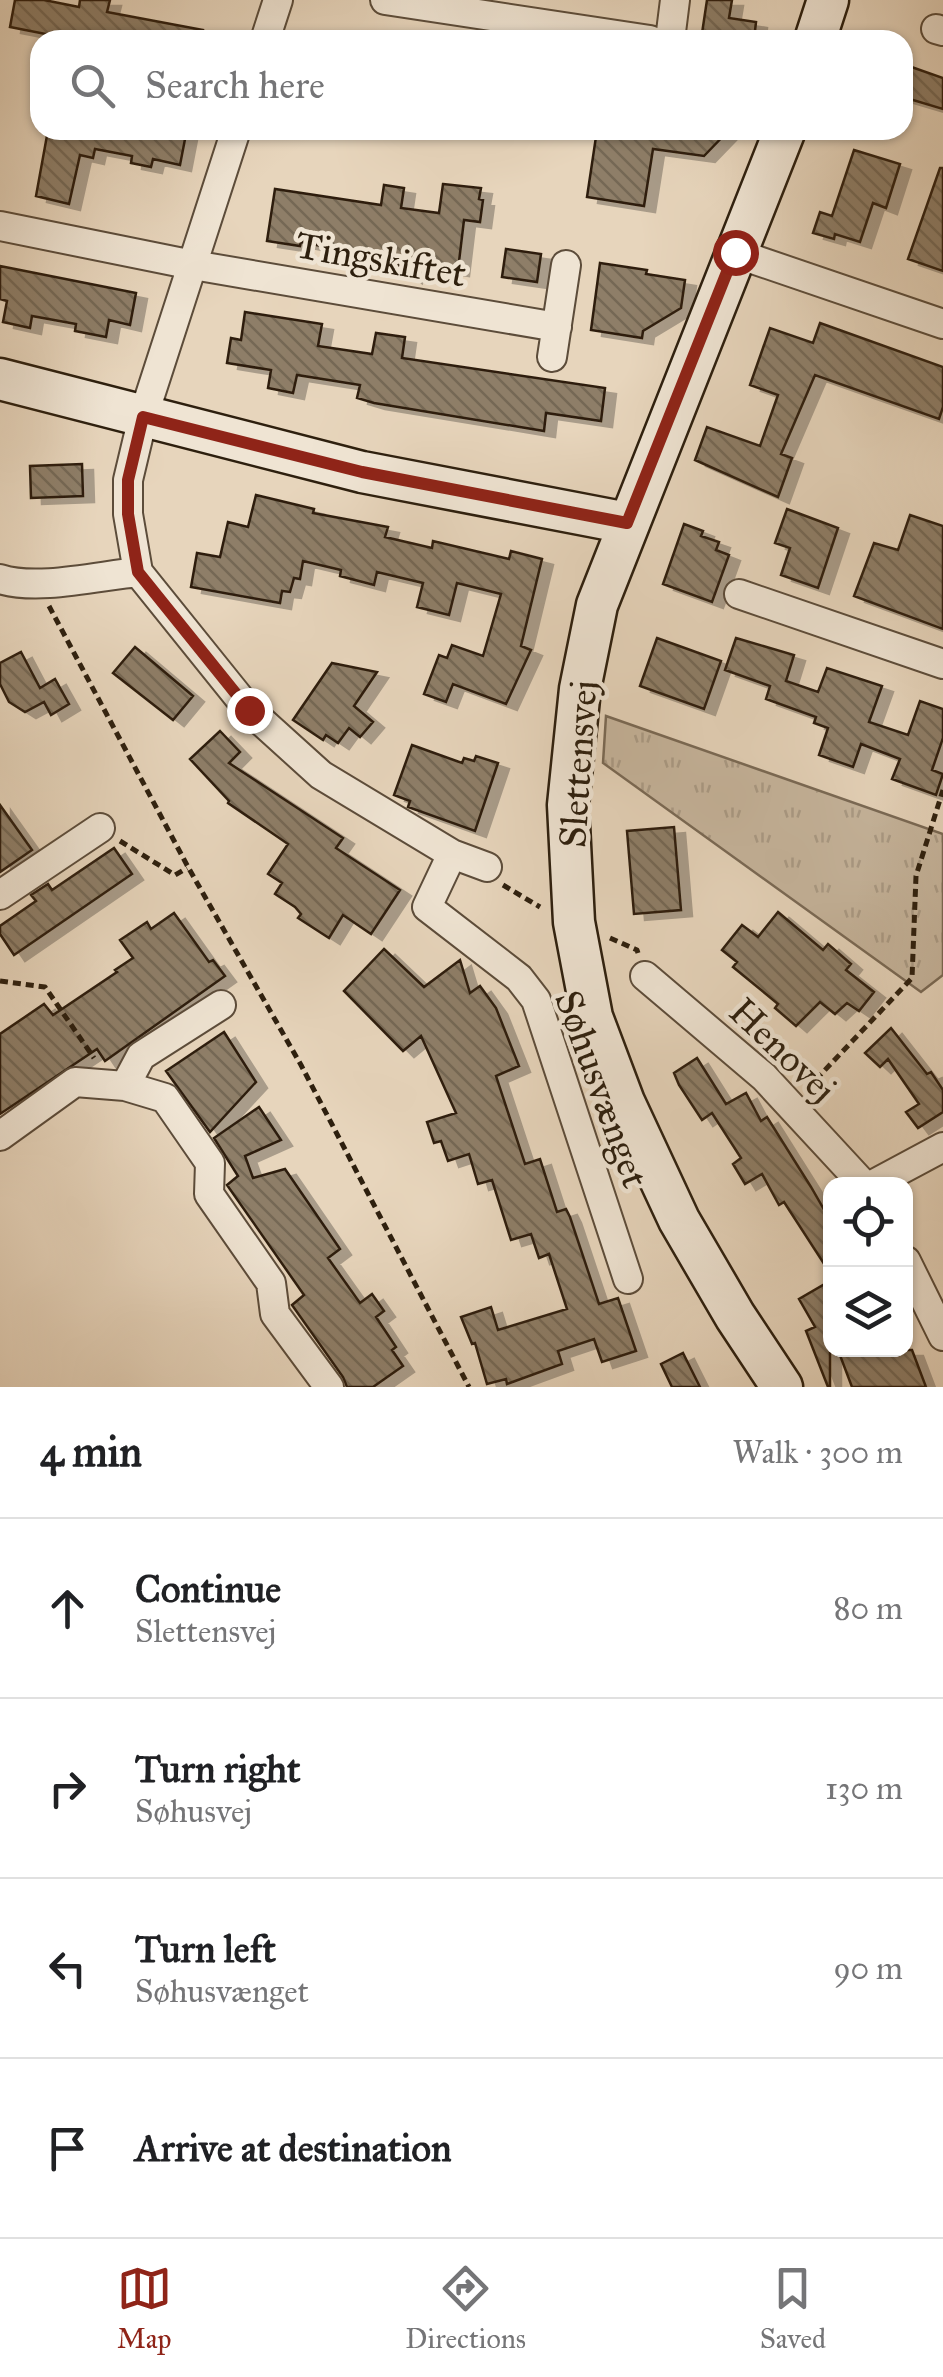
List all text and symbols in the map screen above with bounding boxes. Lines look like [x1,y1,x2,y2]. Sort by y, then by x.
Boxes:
search box [30,30,913,140]
icon: search [65,58,120,113]
text: Search here [145,62,325,108]
street label: Tingskiftet [292,221,470,297]
route start [713,230,759,276]
street label: Slettensvej [549,679,607,849]
route end [227,688,273,734]
street label: Søhusvænget [545,984,659,1194]
street label: Henovej [720,988,846,1112]
map controls [823,1177,913,1357]
button: locate [823,1177,913,1267]
button: layers [823,1267,913,1357]
text: 4 min [40,1426,142,1478]
text: Walk · 300 m [733,1433,903,1472]
text: Continue [135,1566,281,1612]
icon: ahead [40,1581,95,1636]
text: 80 m [834,1589,903,1628]
text: Slettensvej [135,1612,276,1651]
text: Turn right [135,1746,301,1792]
icon: right [40,1761,95,1816]
text: 130 m [825,1769,903,1808]
text: Søhusvej [135,1792,252,1831]
text: Turn left [135,1926,276,1972]
icon: left [40,1941,95,1996]
text: 90 m [833,1949,903,1988]
text: Søhusvænget [135,1972,309,2011]
icon: arrive [40,2121,95,2176]
text: Arrive at destination [135,2125,452,2171]
tab: Map [117,2261,172,2356]
tab: Directions [405,2261,526,2356]
tab: Saved [760,2261,826,2356]

